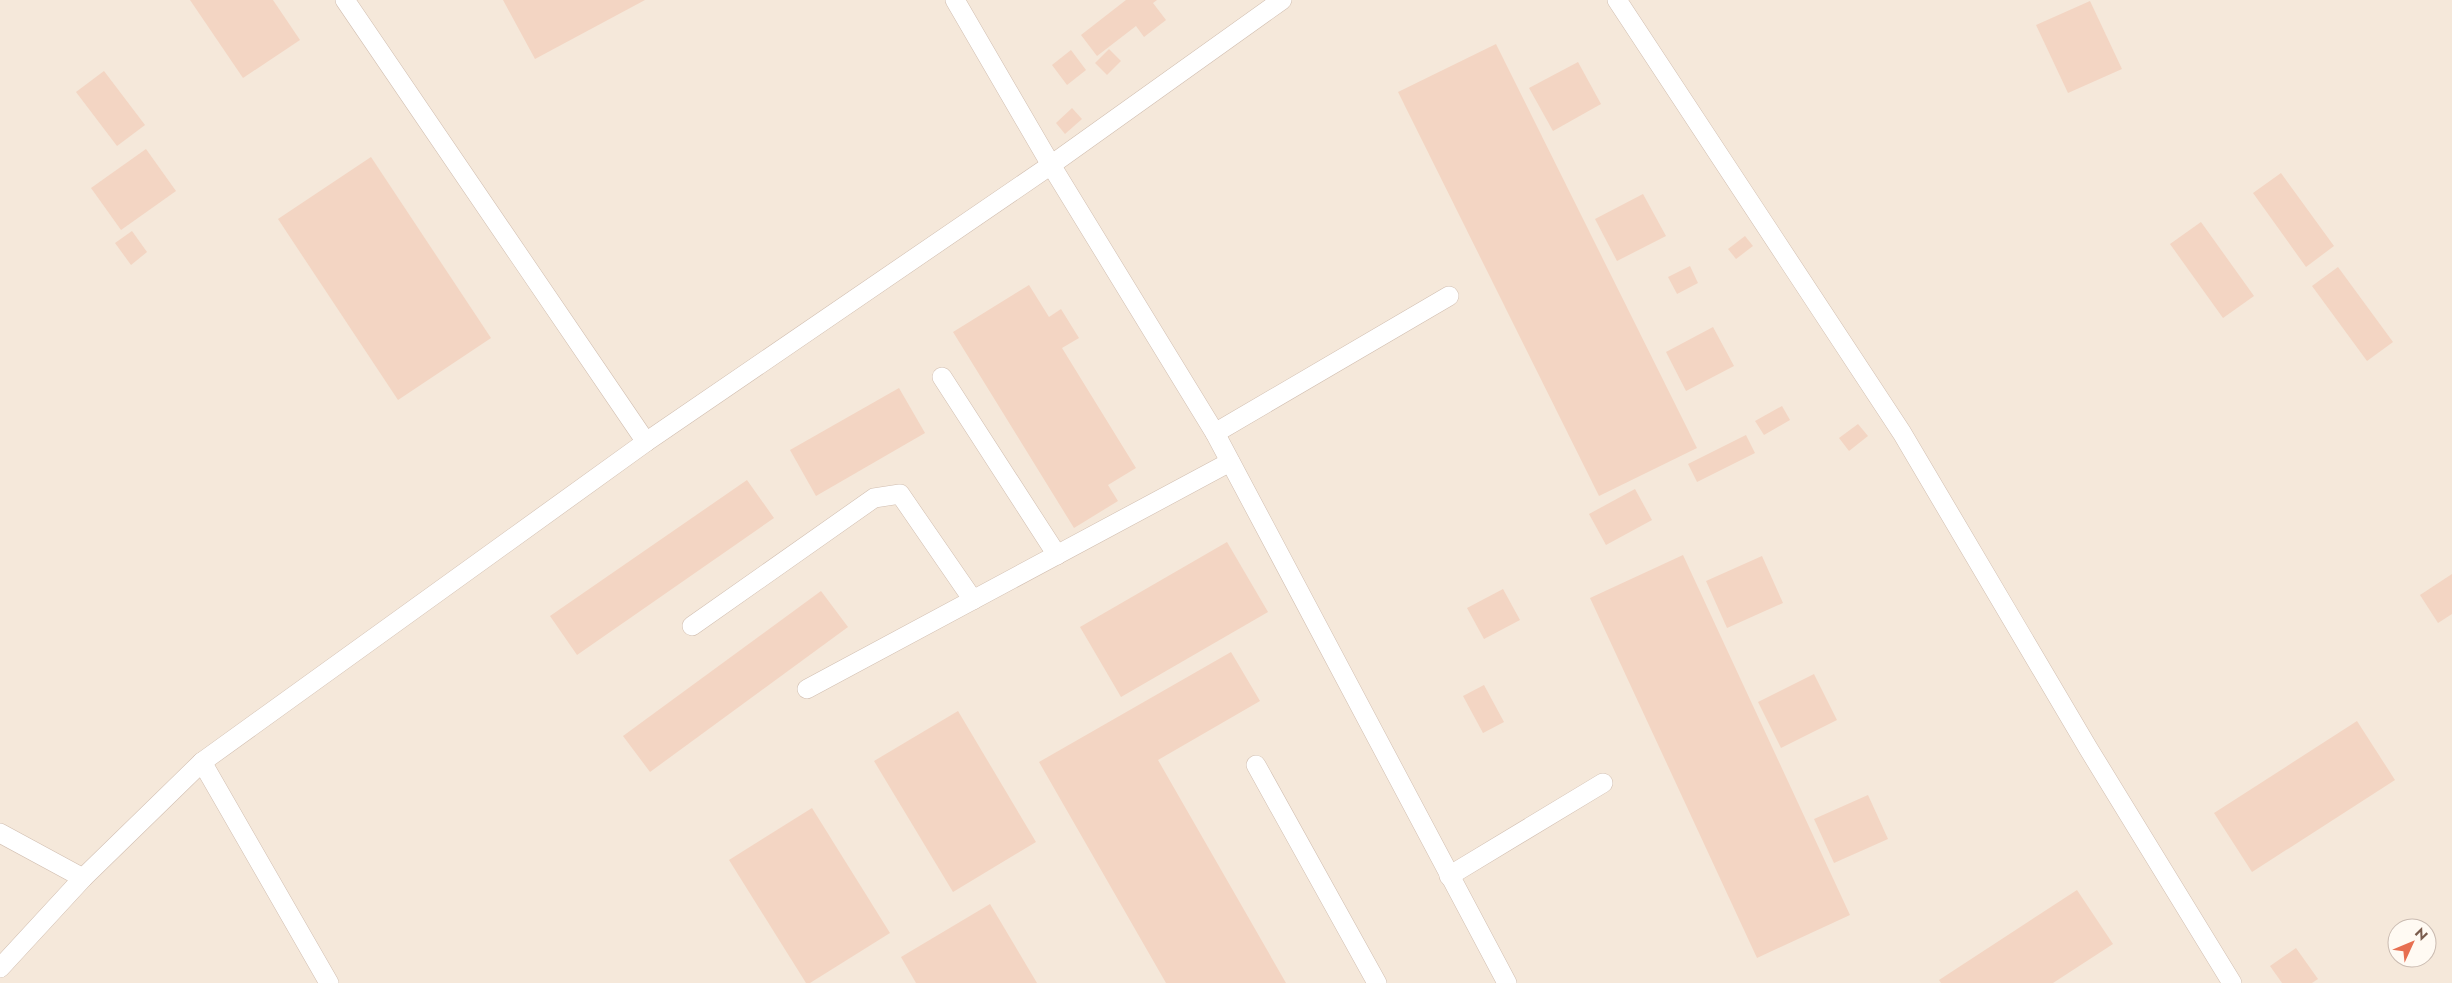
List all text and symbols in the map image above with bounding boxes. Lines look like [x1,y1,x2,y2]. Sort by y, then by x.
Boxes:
north arrow [2387,918,2437,968]
text: N [2410,923,2432,945]

